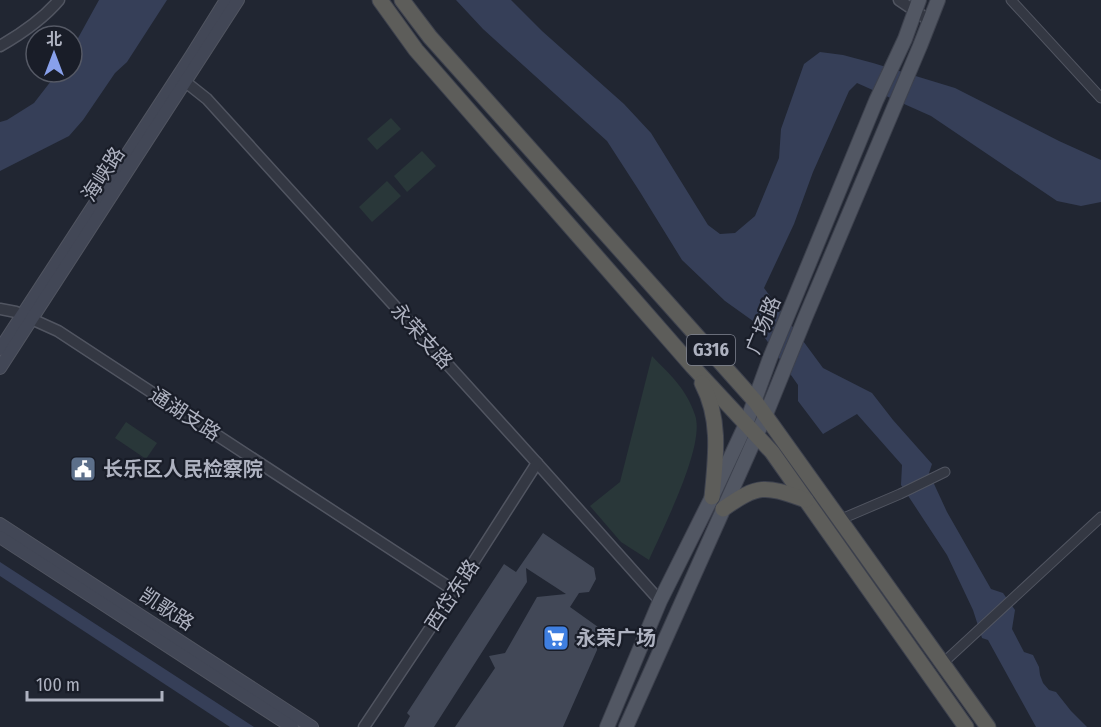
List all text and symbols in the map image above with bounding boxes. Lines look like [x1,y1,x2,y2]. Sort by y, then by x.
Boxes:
north arrow [24,24,84,84]
text: 北 [46,30,62,49]
street label: 海峡路 [77,142,129,206]
street label: 广场路 [741,293,785,357]
street label: 永荣支路 [386,298,458,374]
road number: G316 [687,335,735,365]
street label: 通湖支路 [145,382,225,446]
public building icon: 长乐区人民检察院 [68,454,98,484]
place label: 长乐区人民检察院 [103,457,263,481]
street label: 西岱东路 [420,555,484,635]
street label: 凯歌路 [135,583,199,635]
supermarket icon: 永荣广场 [541,623,571,653]
place label: 永荣广场 [576,626,656,650]
scale bar [27,664,162,702]
text: 100 m [36,674,80,696]

